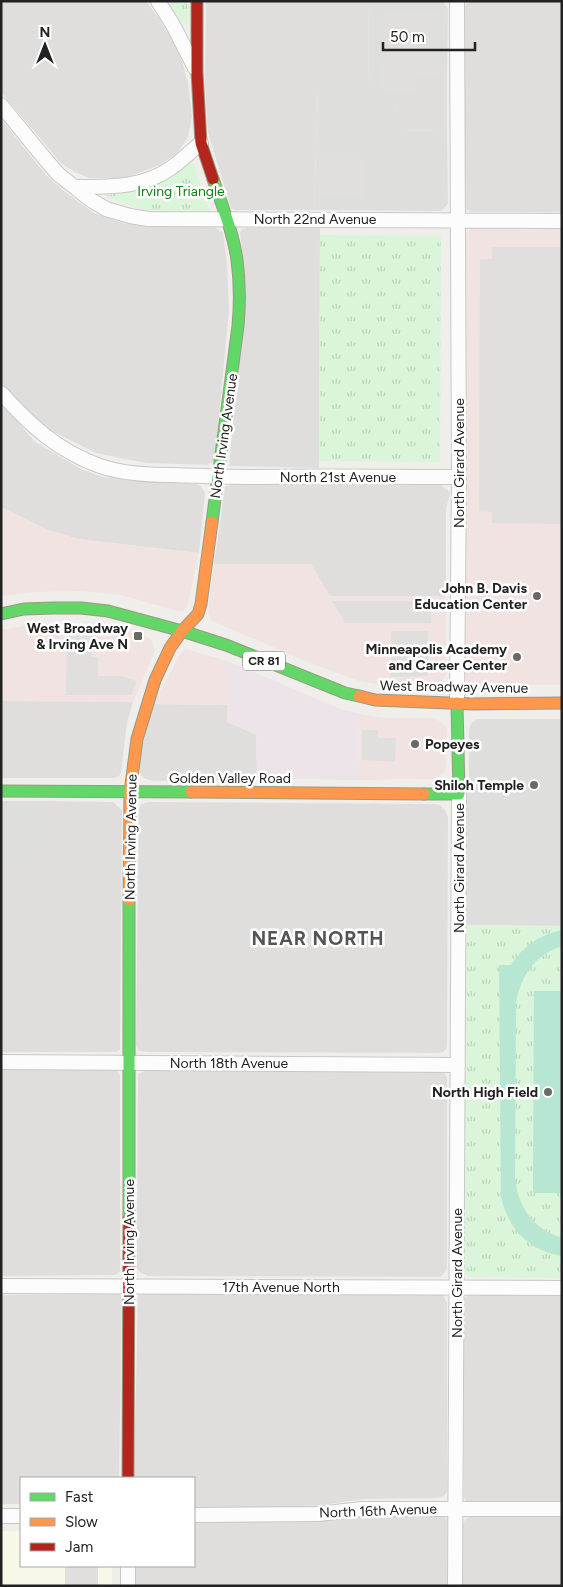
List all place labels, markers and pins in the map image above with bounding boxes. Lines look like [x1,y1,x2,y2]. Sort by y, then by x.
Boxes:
place label: John B. Davis Education Center [414,580,528,613]
marker: John B. Davis Education Center [531,590,543,602]
place label: West Broadway & Irving Ave N [27,620,129,653]
marker: West Broadway & Irving Ave N [132,630,144,642]
place label: Minneapolis Academy and Career Center [366,641,508,674]
marker: Minneapolis Academy and Career Center [511,651,523,663]
place label: Popeyes [425,736,480,753]
marker: Popeyes [409,738,421,750]
place label: Shiloh Temple [434,777,524,794]
marker: Shiloh Temple [528,779,540,791]
place label: North High Field [432,1084,538,1101]
marker: North High Field [542,1086,554,1098]

